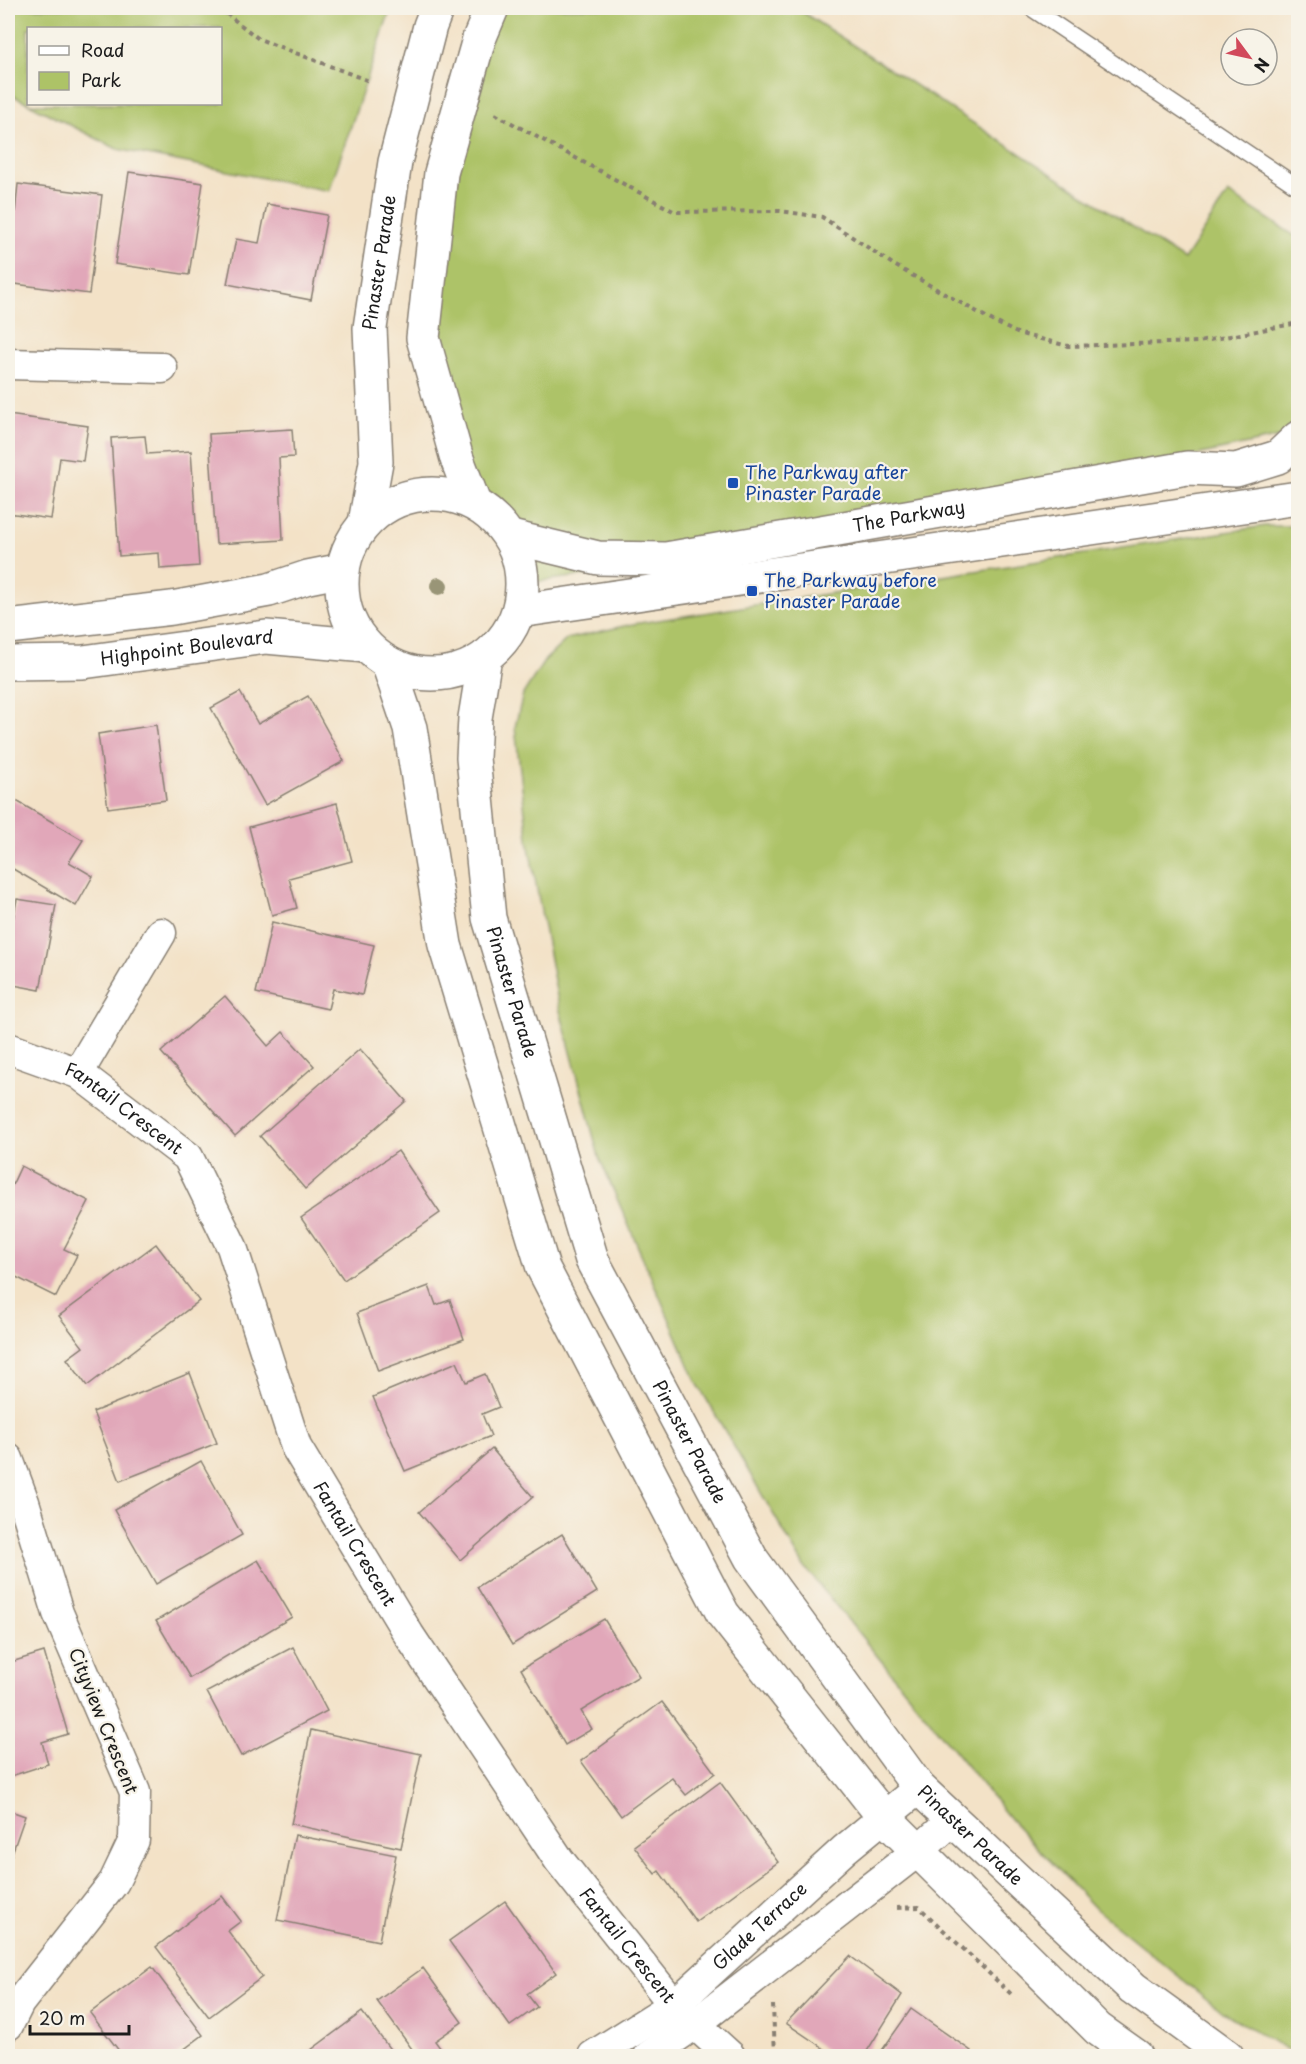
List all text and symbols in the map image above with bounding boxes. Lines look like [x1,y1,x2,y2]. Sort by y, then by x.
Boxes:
legend [27,27,222,105]
north arrow [1219,27,1279,87]
text: Road [81,36,125,63]
text: N [1249,54,1276,78]
text: Park [81,66,121,93]
street label: Pinaster Parade [355,193,402,332]
place label: The Parkway after Pinaster Parade [745,458,908,506]
marker: The Parkway after Pinaster Parade [726,476,740,490]
street label: The Parkway [850,492,967,538]
place label: The Parkway before Pinaster Parade [764,566,937,614]
marker: The Parkway before Pinaster Parade [745,584,759,598]
street label: Highpoint Boulevard [99,622,275,671]
street label: Pinaster Parade [480,922,545,1061]
street label: Fantail Crescent [62,1054,189,1161]
street label: Pinaster Parade [646,1375,734,1508]
street label: Fantail Crescent [307,1475,404,1611]
street label: Cityview Crescent [63,1643,146,1798]
street label: Pinaster Parade [912,1778,1030,1891]
street label: Glade Terrace [706,1875,812,1976]
street label: Fantail Crescent [574,1881,683,2009]
scale bar [30,1998,129,2036]
text: 20 m [39,2004,85,2031]

